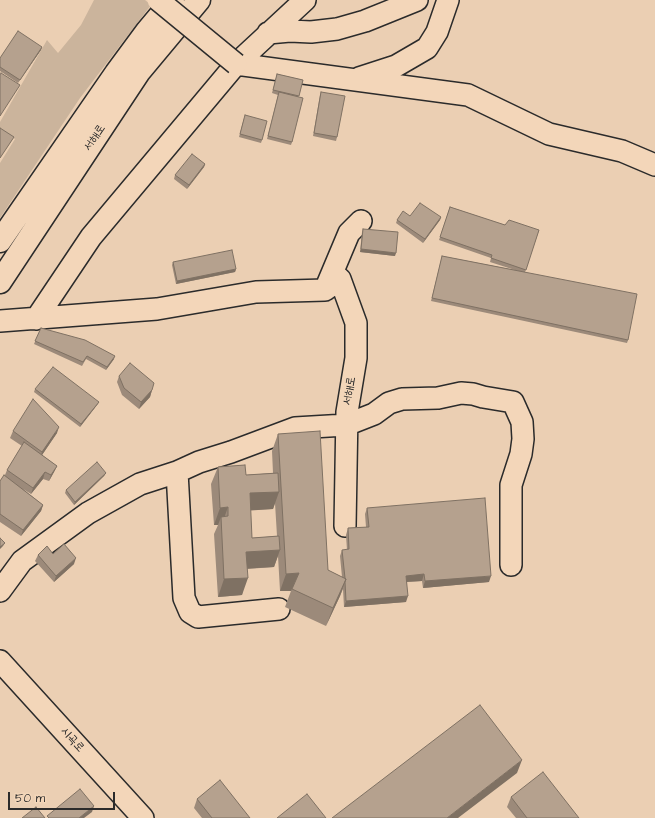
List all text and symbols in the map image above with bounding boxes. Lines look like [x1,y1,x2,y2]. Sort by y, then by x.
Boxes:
street label: 서해로 [81,122,109,154]
street label: 서해로 [340,375,360,407]
street label: 시곡로 [57,724,87,756]
scale bar [10,784,117,810]
text: 50 m [15,790,45,807]

